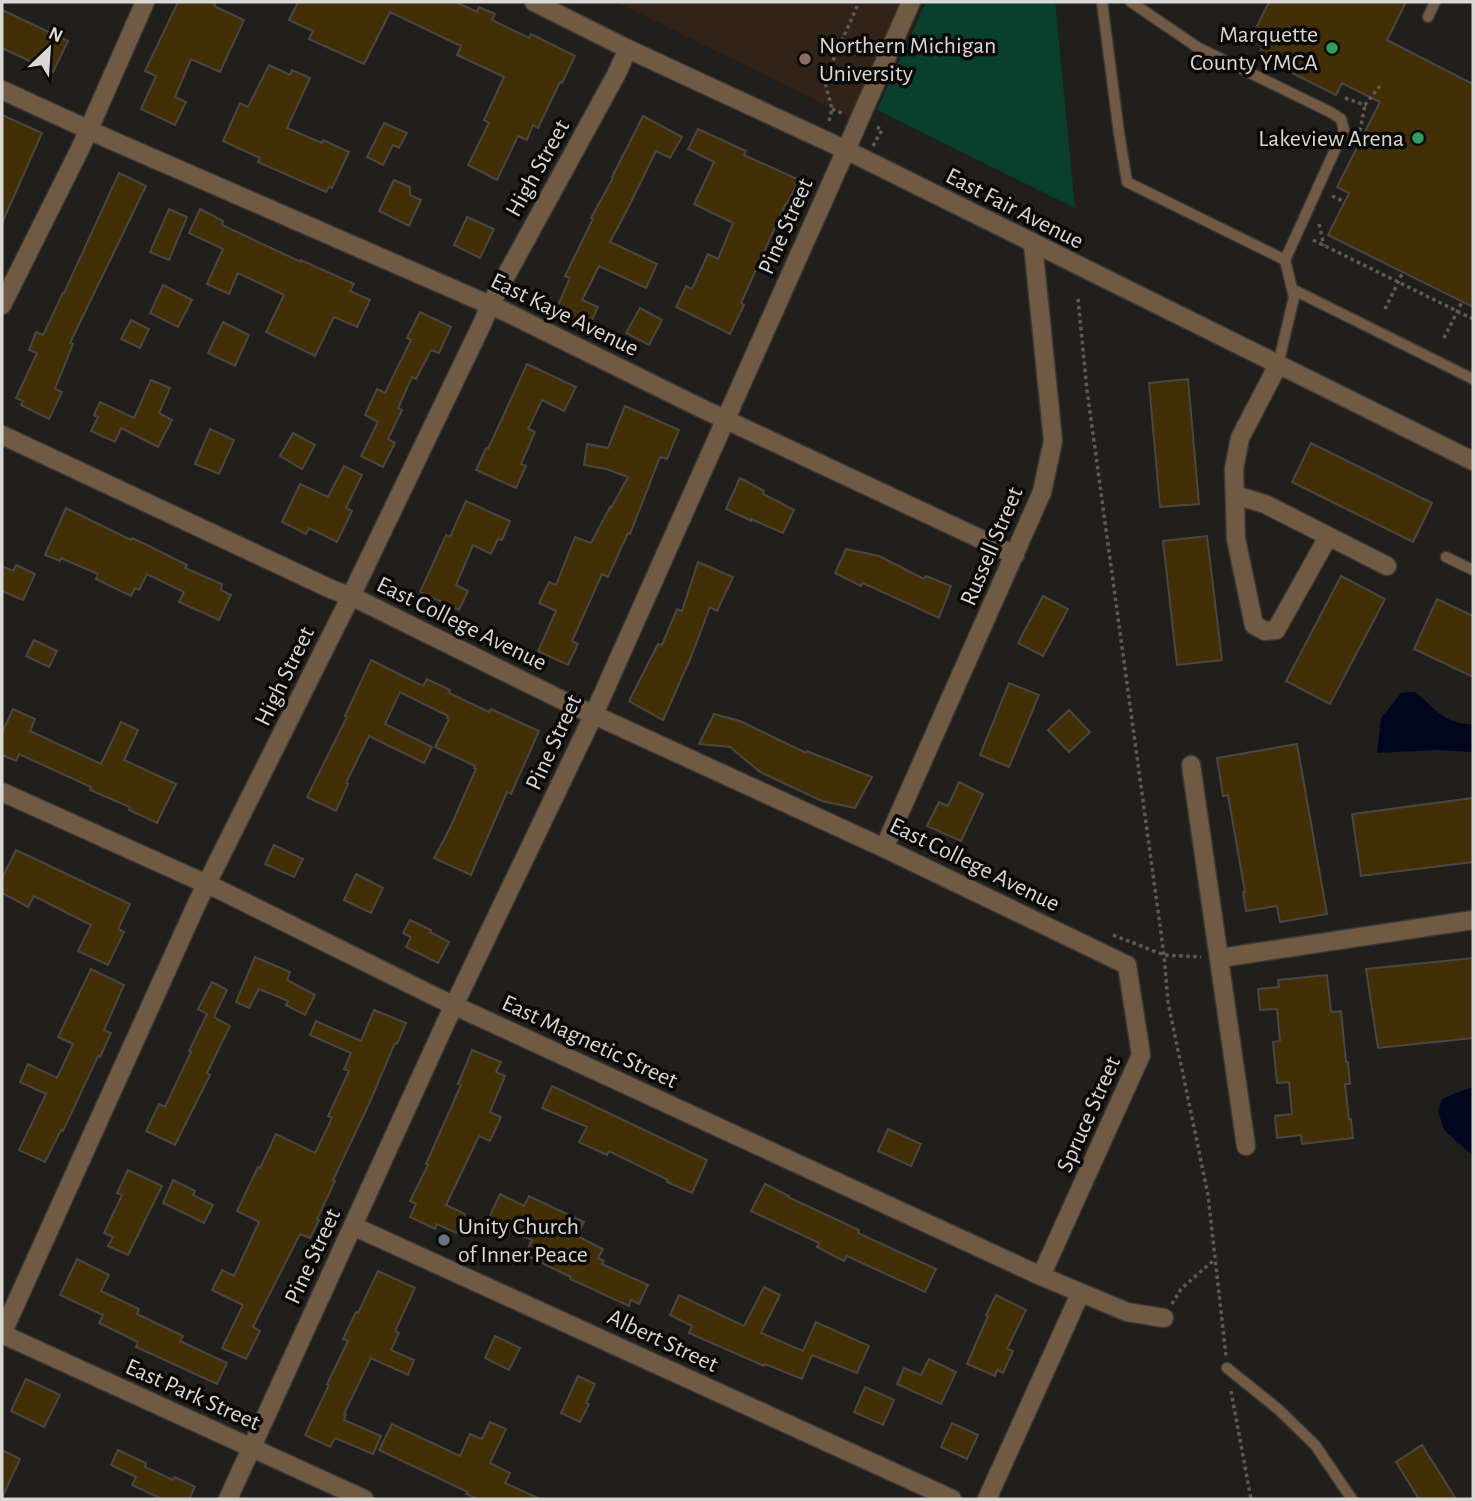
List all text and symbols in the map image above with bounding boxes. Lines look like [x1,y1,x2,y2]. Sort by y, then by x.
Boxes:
north arrow [14,14,84,84]
place label: Marquette County YMCA [1190,23,1318,75]
text: N [46,24,66,46]
place label: Northern Michigan University [819,34,996,86]
marker: Marquette County YMCA [1324,40,1340,56]
marker: Northern Michigan University [797,51,813,67]
street label: High Street [501,116,574,221]
place label: Lakeview Arena [1258,127,1404,151]
marker: Lakeview Arena [1410,130,1426,146]
street label: East Fair Avenue [942,164,1087,254]
street label: Pine Street [754,175,818,278]
street label: East Kaye Avenue [487,269,642,361]
street label: Russell Street [956,483,1028,609]
street label: East College Avenue [373,572,550,675]
street label: High Street [251,623,319,730]
street label: Pine Street [521,691,587,794]
street label: East College Avenue [886,813,1063,916]
street label: East Magnetic Street [498,991,681,1093]
street label: Spruce Street [1053,1053,1125,1176]
street label: Pine Street [280,1205,346,1308]
place label: Unity Church of Inner Peace [458,1215,588,1267]
marker: Unity Church of Inner Peace [436,1232,452,1248]
street label: Albert Street [604,1305,722,1377]
street label: East Park Street [122,1355,264,1435]

